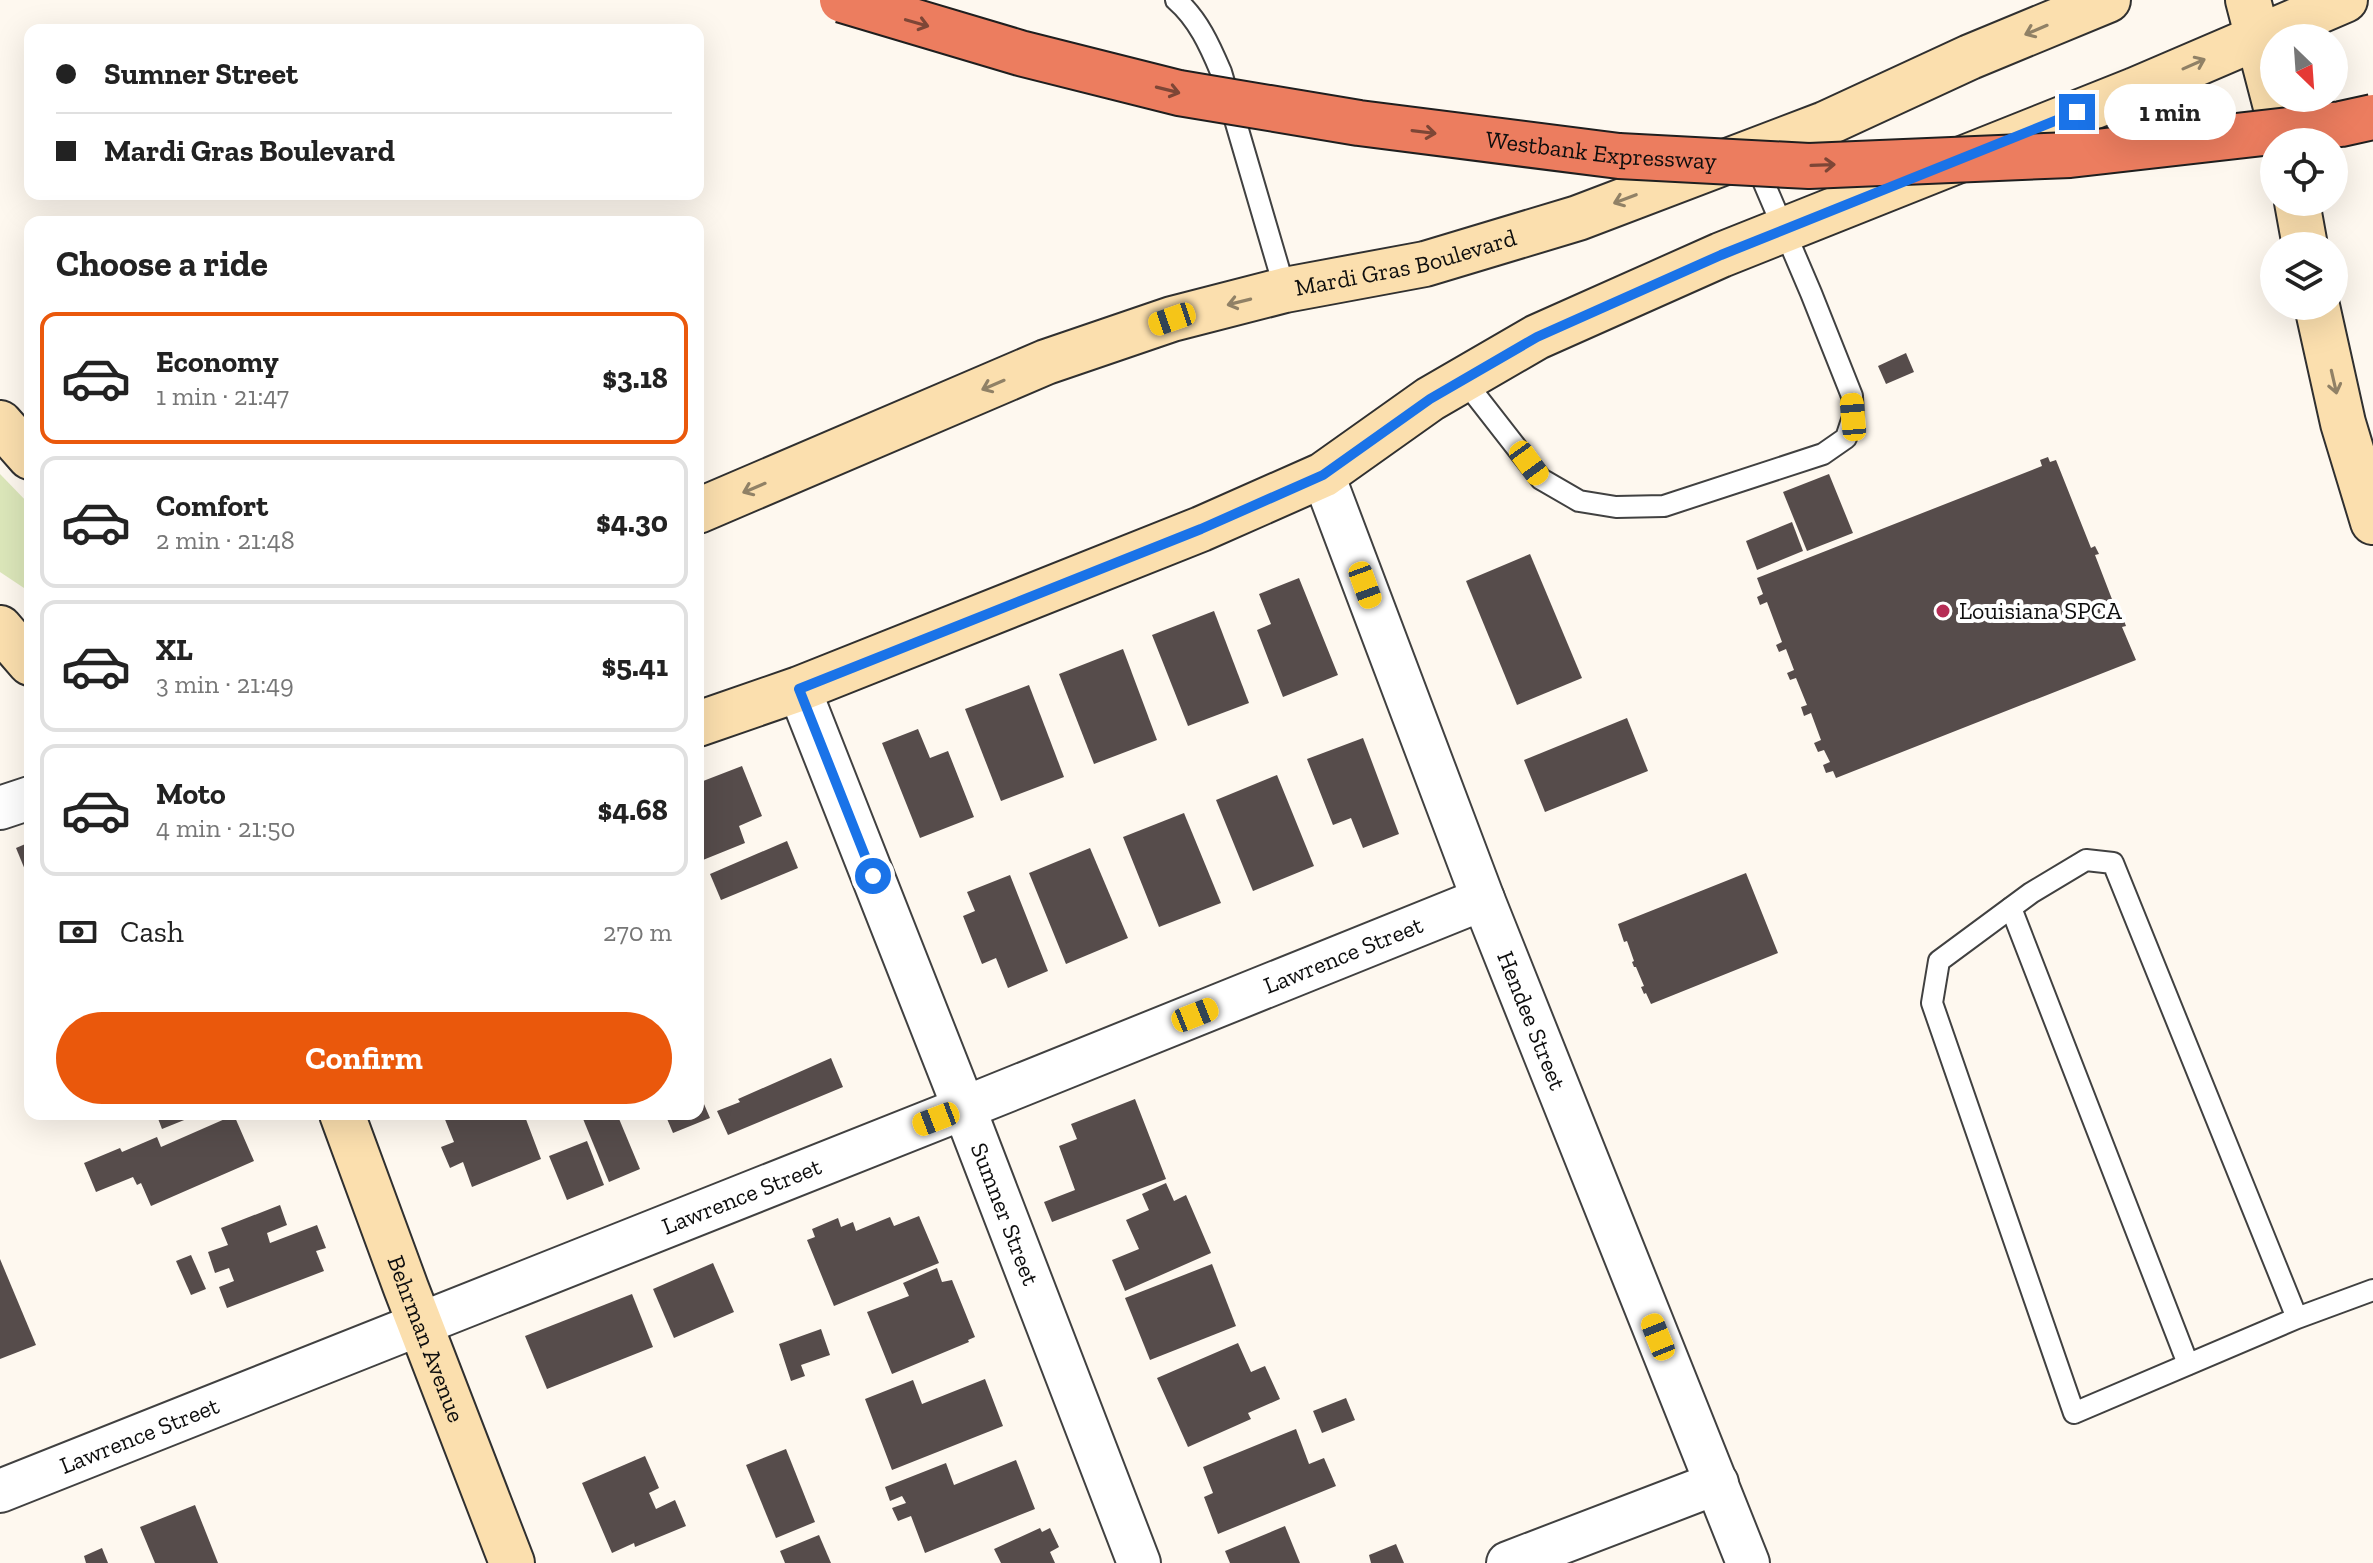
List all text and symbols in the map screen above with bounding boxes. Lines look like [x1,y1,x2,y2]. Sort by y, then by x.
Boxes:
one-way arrow [903,16,929,31]
one-way arrow [2024,24,2048,38]
north arrow [2260,24,2348,112]
map controls [2260,24,2348,320]
one-way arrow [2181,55,2206,70]
text: Sumner Street [104,56,298,92]
one-way arrow [1154,84,1180,99]
callout: 1 min [2105,84,2237,140]
route end [2059,94,2095,130]
text: 1 min [2139,96,2201,128]
one-way arrow [1411,124,1437,139]
street label: Westbank Expressway [1484,124,1718,175]
button: locate [2260,128,2348,216]
text: Mardi Gras Boulevard [104,133,395,169]
one-way arrow [1809,158,1836,173]
one-way arrow [1613,193,1638,207]
street label: Mardi Gras Boulevard [1292,222,1520,302]
button: layers [2260,232,2348,320]
text: Choose a ride [56,242,268,285]
one-way arrow [1227,295,1253,310]
car [1145,300,1199,338]
icon: car [60,342,132,414]
text: Economy [156,344,279,380]
text: $3.18 [602,360,668,396]
one-way arrow [2327,369,2342,394]
one-way arrow [981,378,1006,393]
text: 1 min · 21:47 [156,380,289,412]
car [1839,392,1867,442]
car [1505,437,1553,489]
one-way arrow [742,481,767,496]
icon: car [60,486,132,558]
text: Comfort [156,488,268,524]
text: $4.30 [596,504,668,540]
text: 2 min · 21:48 [156,524,295,556]
car [1346,558,1384,612]
place label: Louisiana SPCA [1959,596,2122,625]
marker: Louisiana SPCA [1934,602,1952,620]
icon: car [60,630,132,702]
text: XL [156,632,193,668]
text: $5.41 [602,648,668,684]
text: 3 min · 21:49 [156,668,294,700]
icon: car [60,774,132,846]
text: Moto [156,776,226,812]
text: $4.68 [598,792,668,828]
text: 4 min · 21:50 [156,812,296,844]
route start [855,858,891,894]
icon: cash [56,910,100,954]
street label: Lawrence Street [1259,910,1427,1000]
text: Cash [120,914,184,950]
text: 270 m [603,916,672,948]
street label: Hendee Street [1491,947,1573,1094]
car [1168,995,1222,1035]
button: Confirm [56,1012,672,1104]
car [909,1099,963,1139]
street label: Sumner Street [965,1139,1046,1289]
street label: Lawrence Street [658,1151,825,1241]
street label: Behrman Avenue [381,1251,471,1426]
car [1638,1310,1678,1364]
street label: Lawrence Street [55,1390,223,1480]

